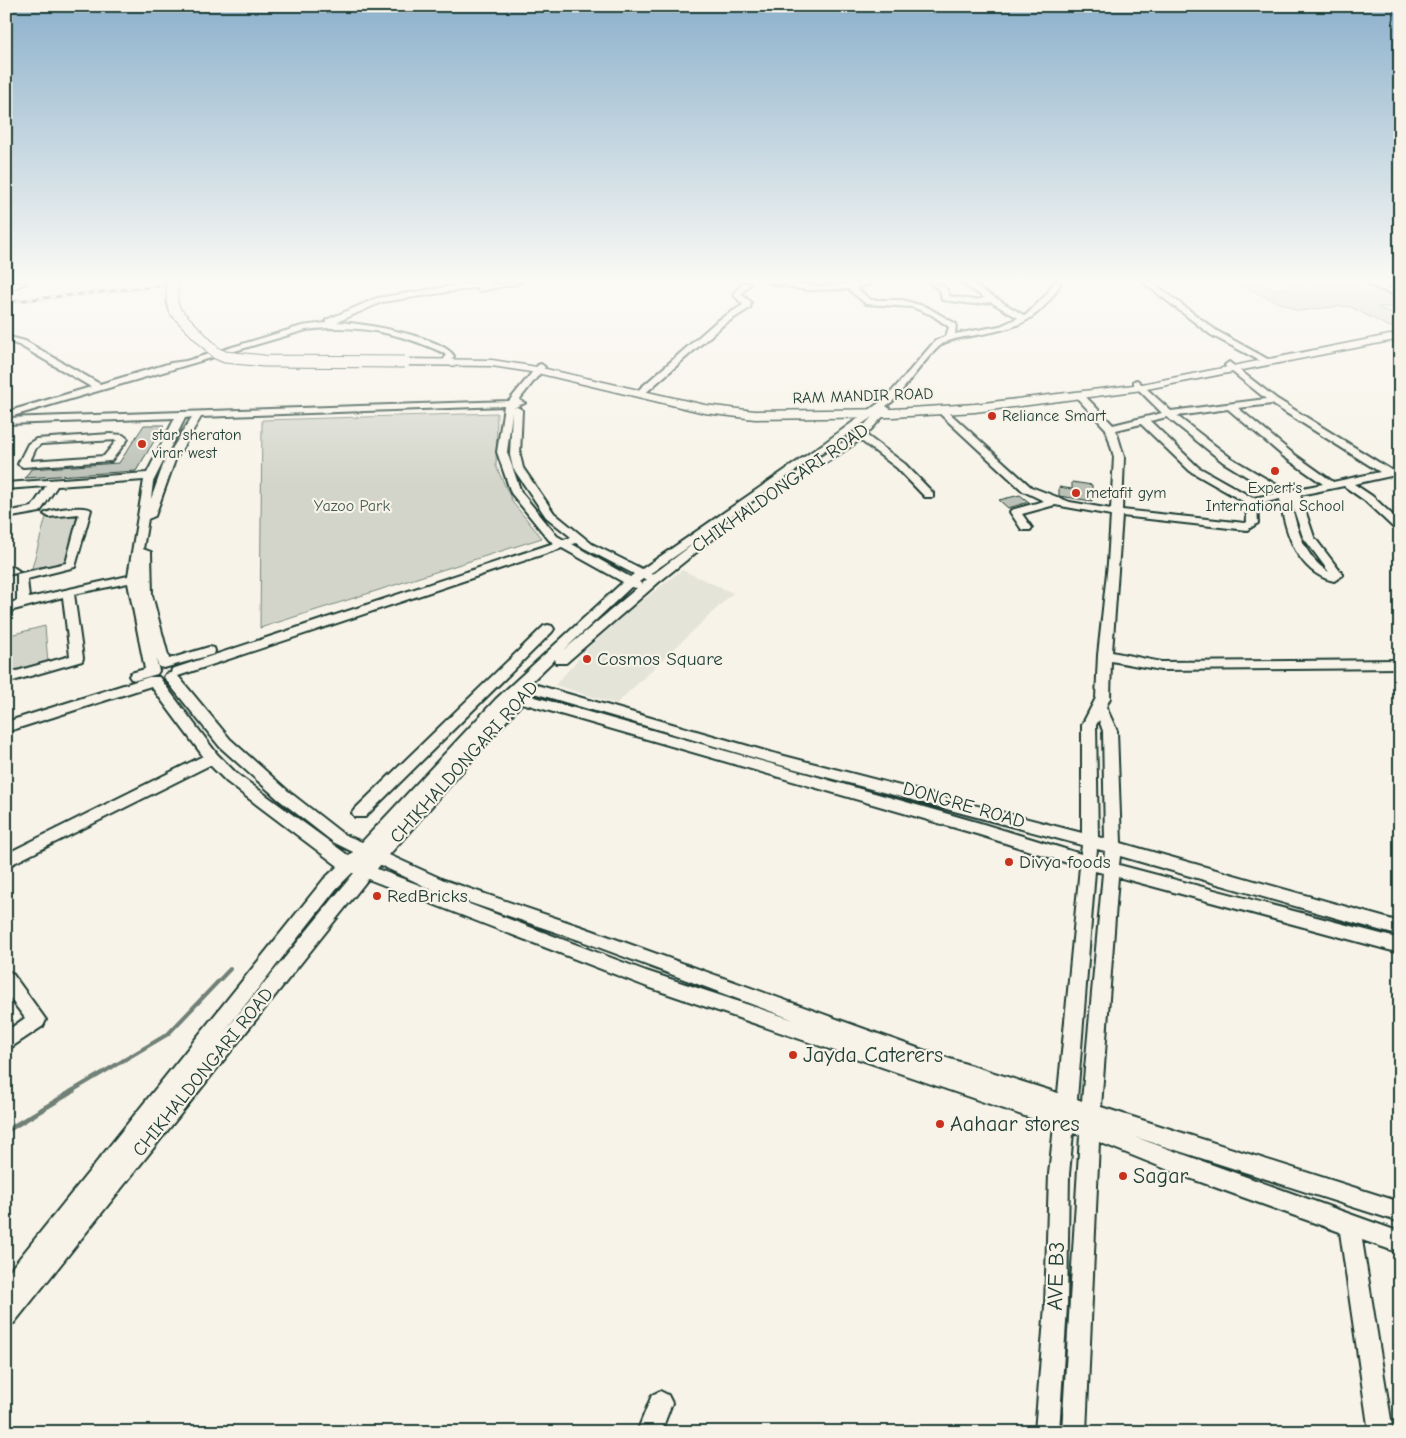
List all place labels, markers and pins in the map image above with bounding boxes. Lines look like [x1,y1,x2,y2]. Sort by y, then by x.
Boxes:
place label: Reliance Smart [1002,407,1106,425]
marker: Reliance Smart [986,410,998,422]
place label: star sheraton virar west [151,426,242,462]
marker: star sheraton virar west [136,438,148,450]
marker: Expert's International School [1269,465,1281,477]
place label: Expert's International School [1206,479,1344,515]
place label: metafit gym [1086,484,1167,502]
marker: metafit gym [1070,487,1082,499]
place label: Cosmos Square [597,648,723,670]
marker: Cosmos Square [581,653,593,665]
place label: Divya foods [1019,851,1111,873]
marker: Divya foods [1003,856,1015,868]
place label: RedBricks [387,885,468,907]
marker: RedBricks [371,890,383,902]
place label: Jayda Caterers [803,1042,943,1068]
marker: Jayda Caterers [787,1049,799,1061]
place label: Aahaar stores [950,1111,1080,1137]
marker: Aahaar stores [934,1118,946,1130]
place label: Sagar [1133,1163,1189,1189]
marker: Sagar [1117,1170,1129,1182]

